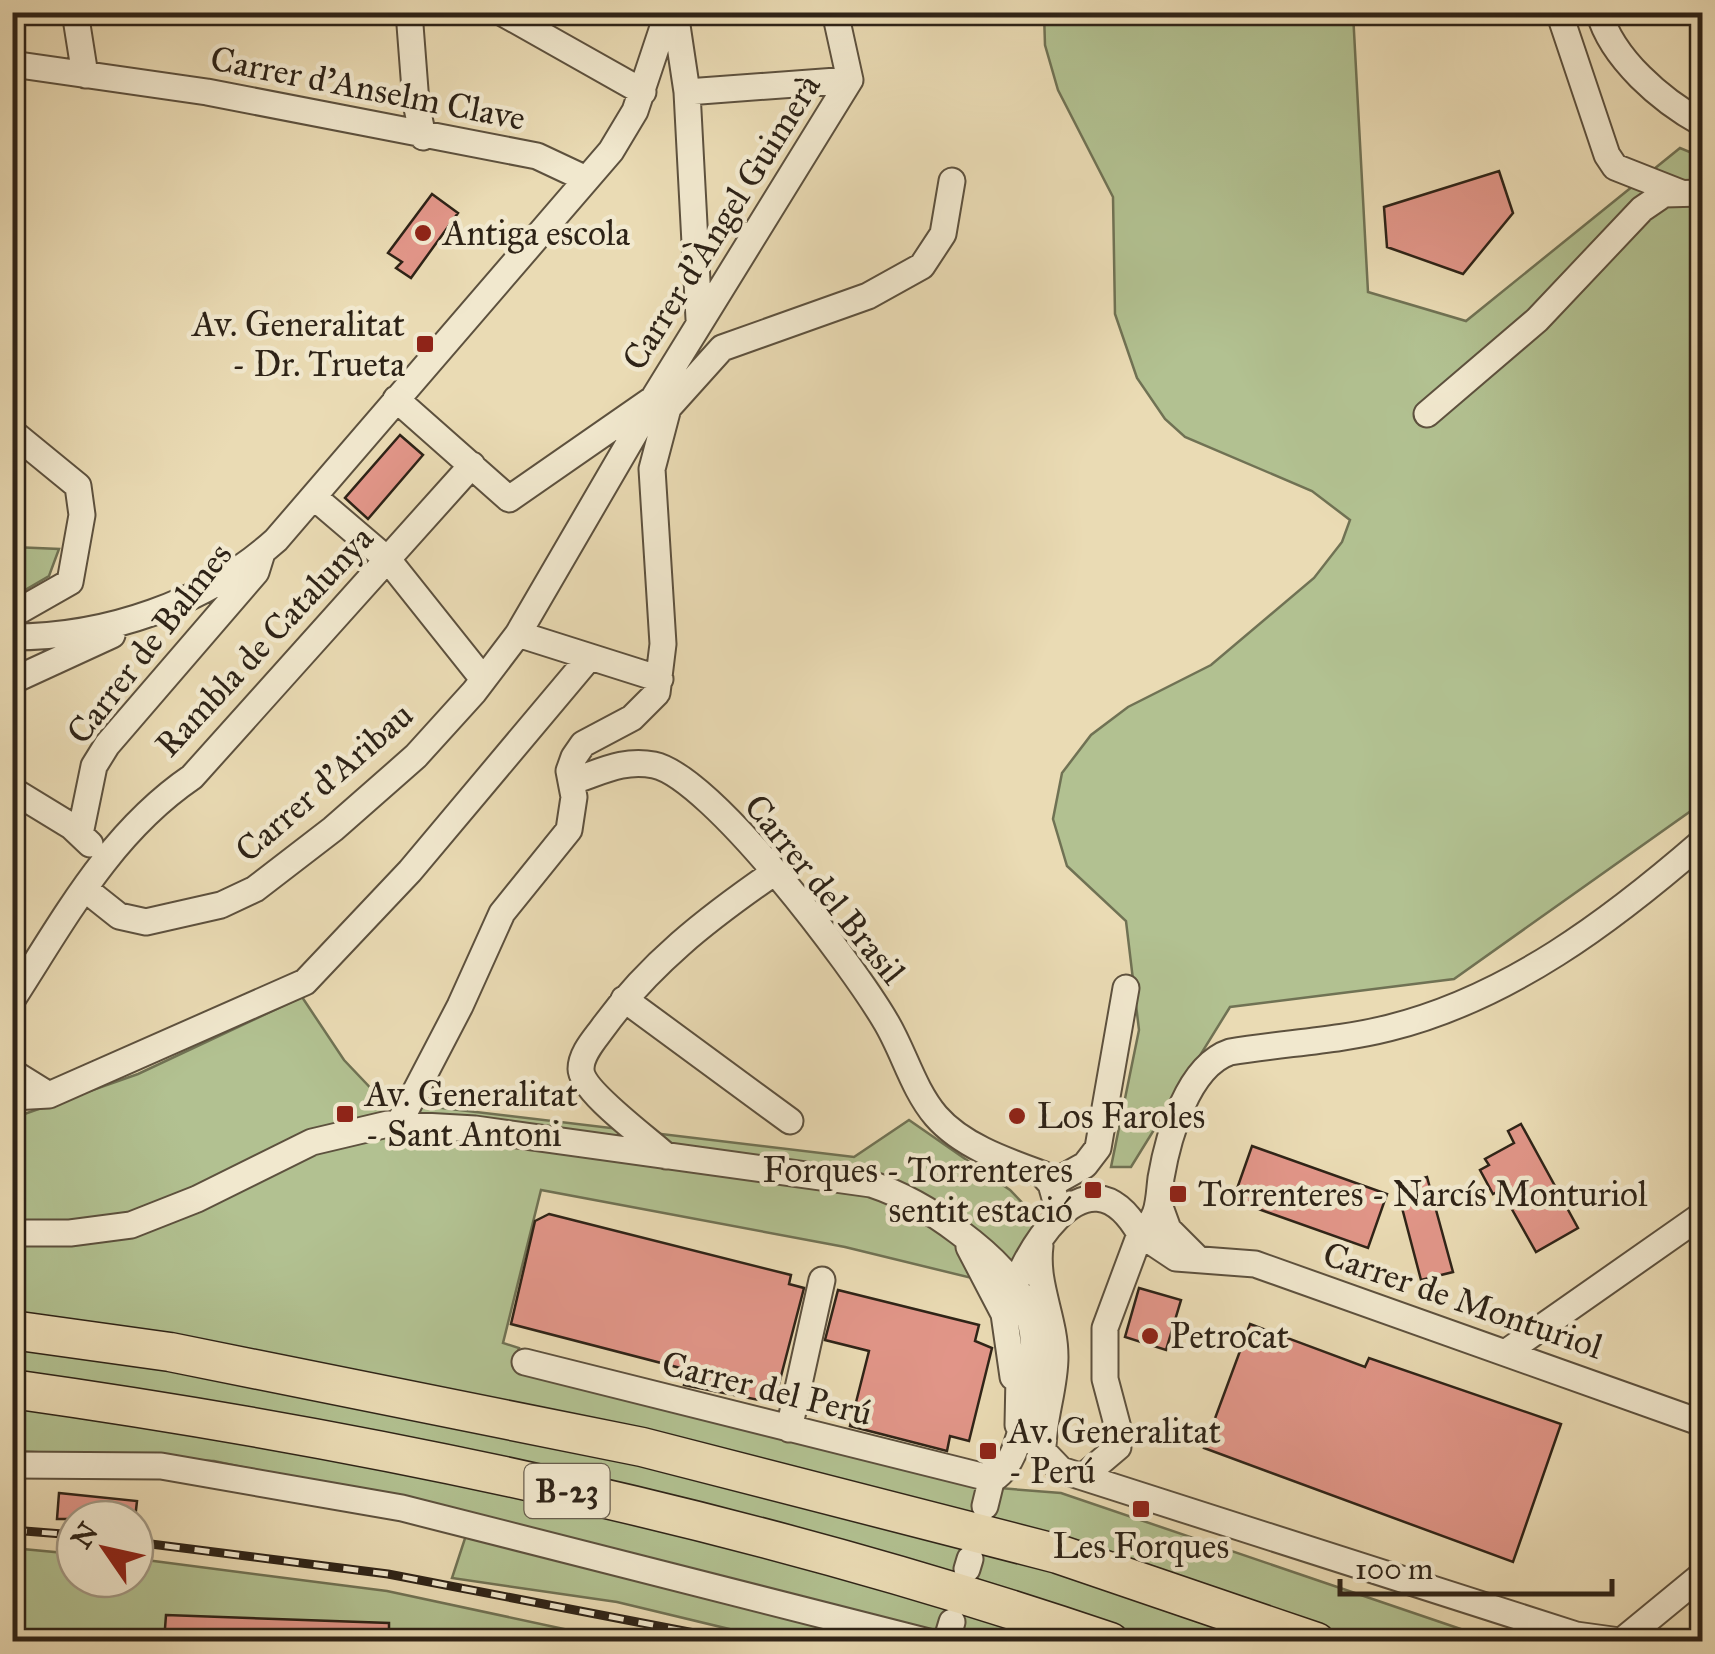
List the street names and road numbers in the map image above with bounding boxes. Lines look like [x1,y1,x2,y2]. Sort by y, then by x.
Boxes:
street label: Carrer d'Anselm Clave [207,37,529,140]
street label: Carrer d'Àngel Guimerà [612,66,830,378]
street label: Rambla de Catalunya [146,517,383,766]
street label: Carrer de Balmes [57,534,241,753]
street label: Carrer d'Aribau [227,694,422,871]
street label: Carrer del Brasil [735,786,915,993]
street label: Carrer de Monturiol [1317,1232,1609,1369]
street label: Carrer del Perú [657,1342,876,1435]
road number: B-23 [524,1464,610,1518]

